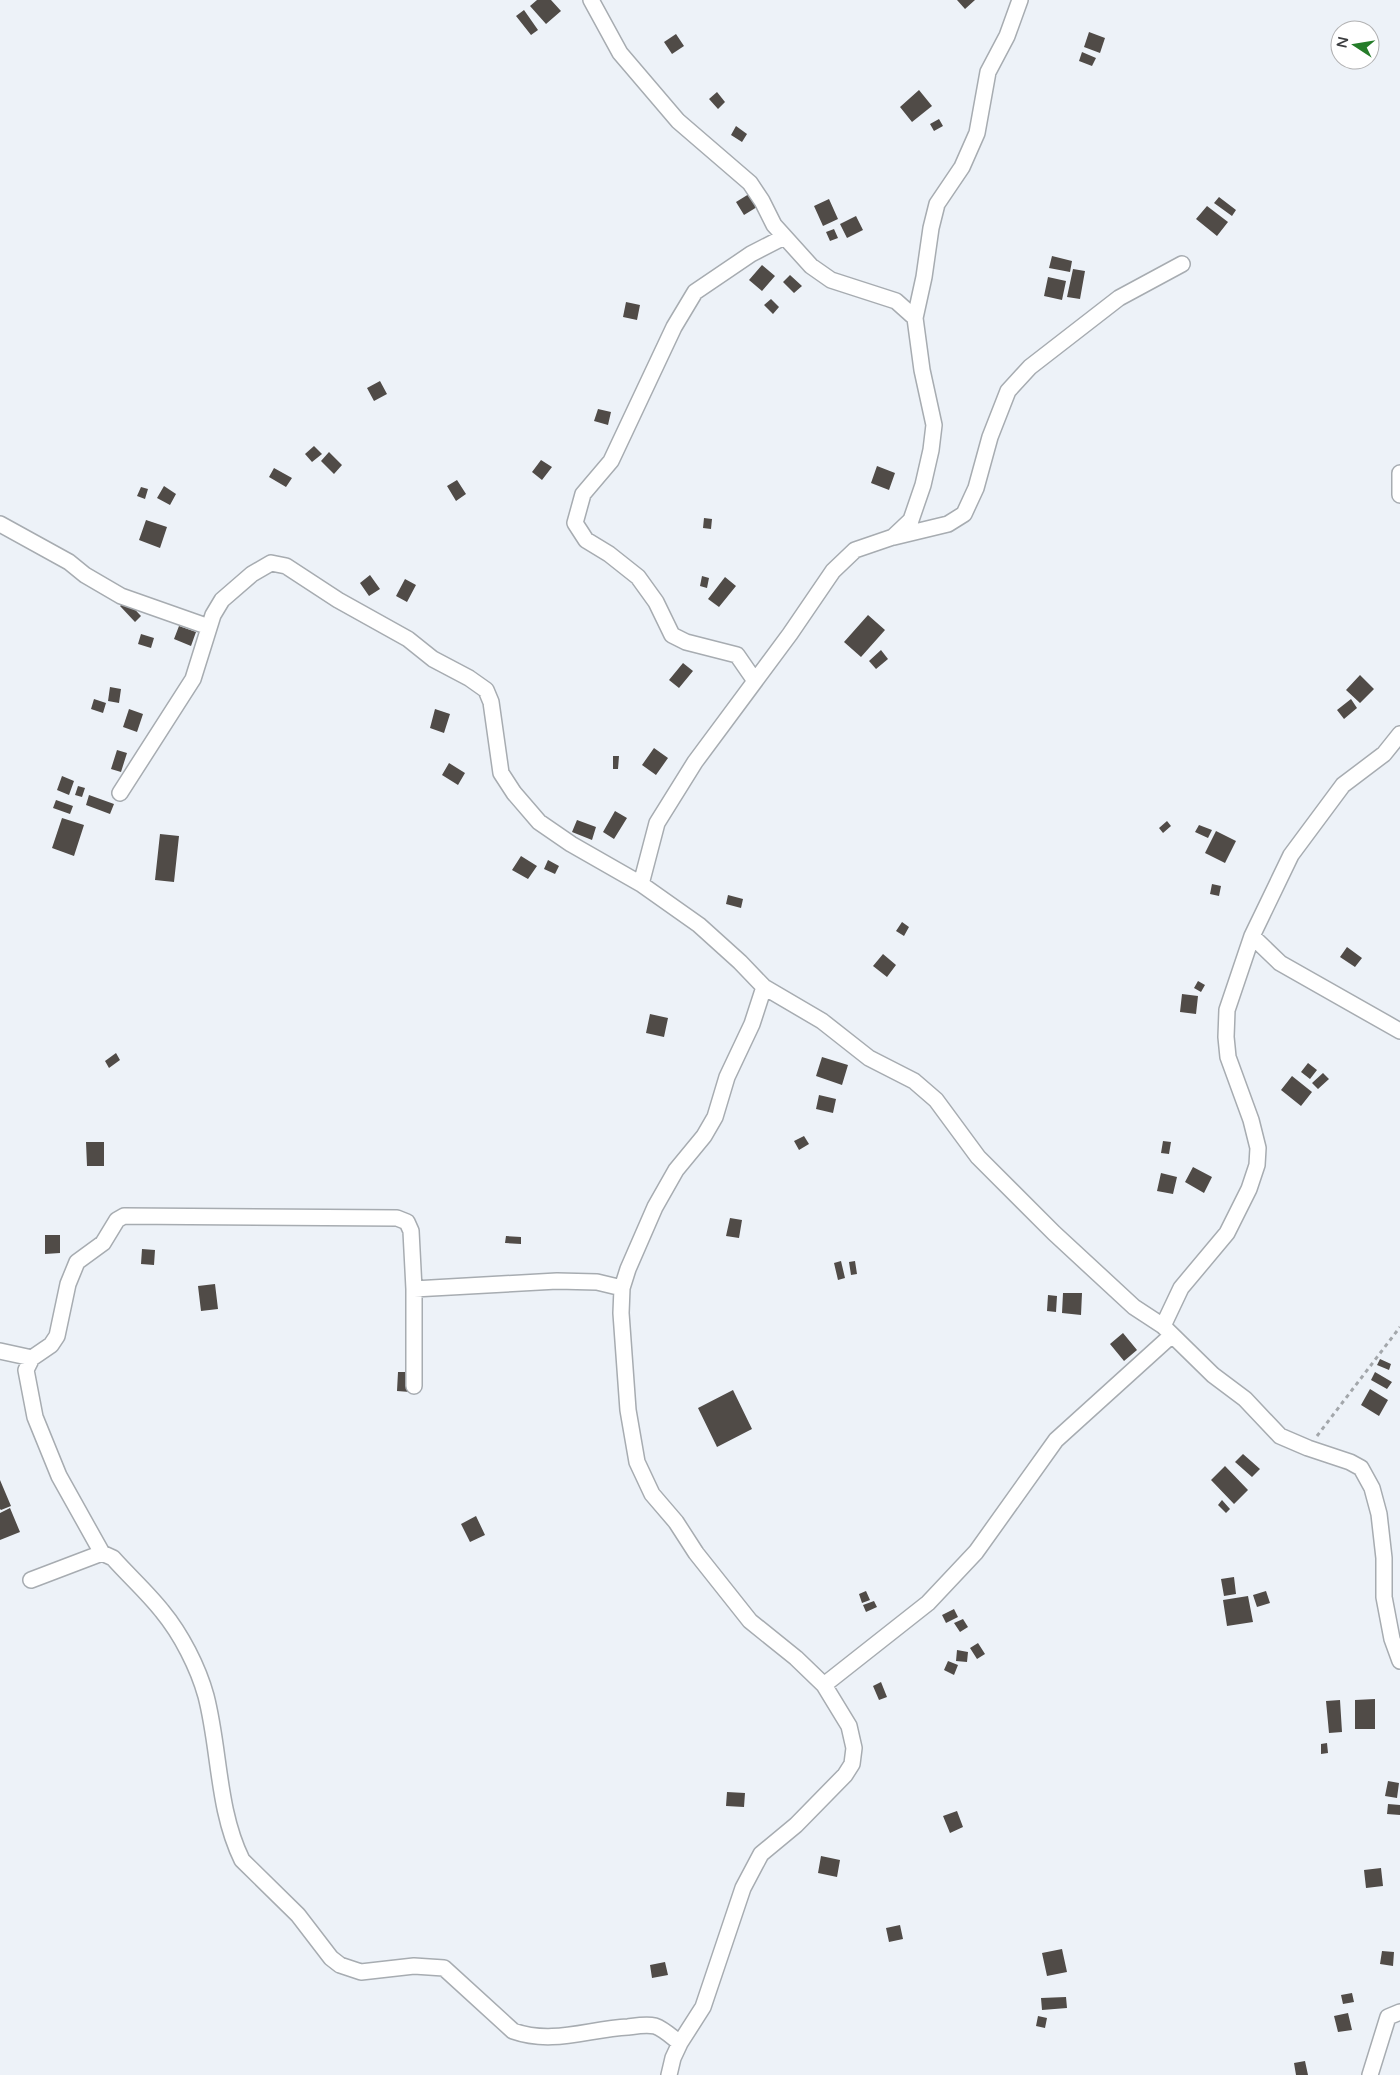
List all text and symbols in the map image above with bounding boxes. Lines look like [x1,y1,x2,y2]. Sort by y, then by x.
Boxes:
north arrow [1330,20,1380,70]
text: N [1333,35,1352,50]

